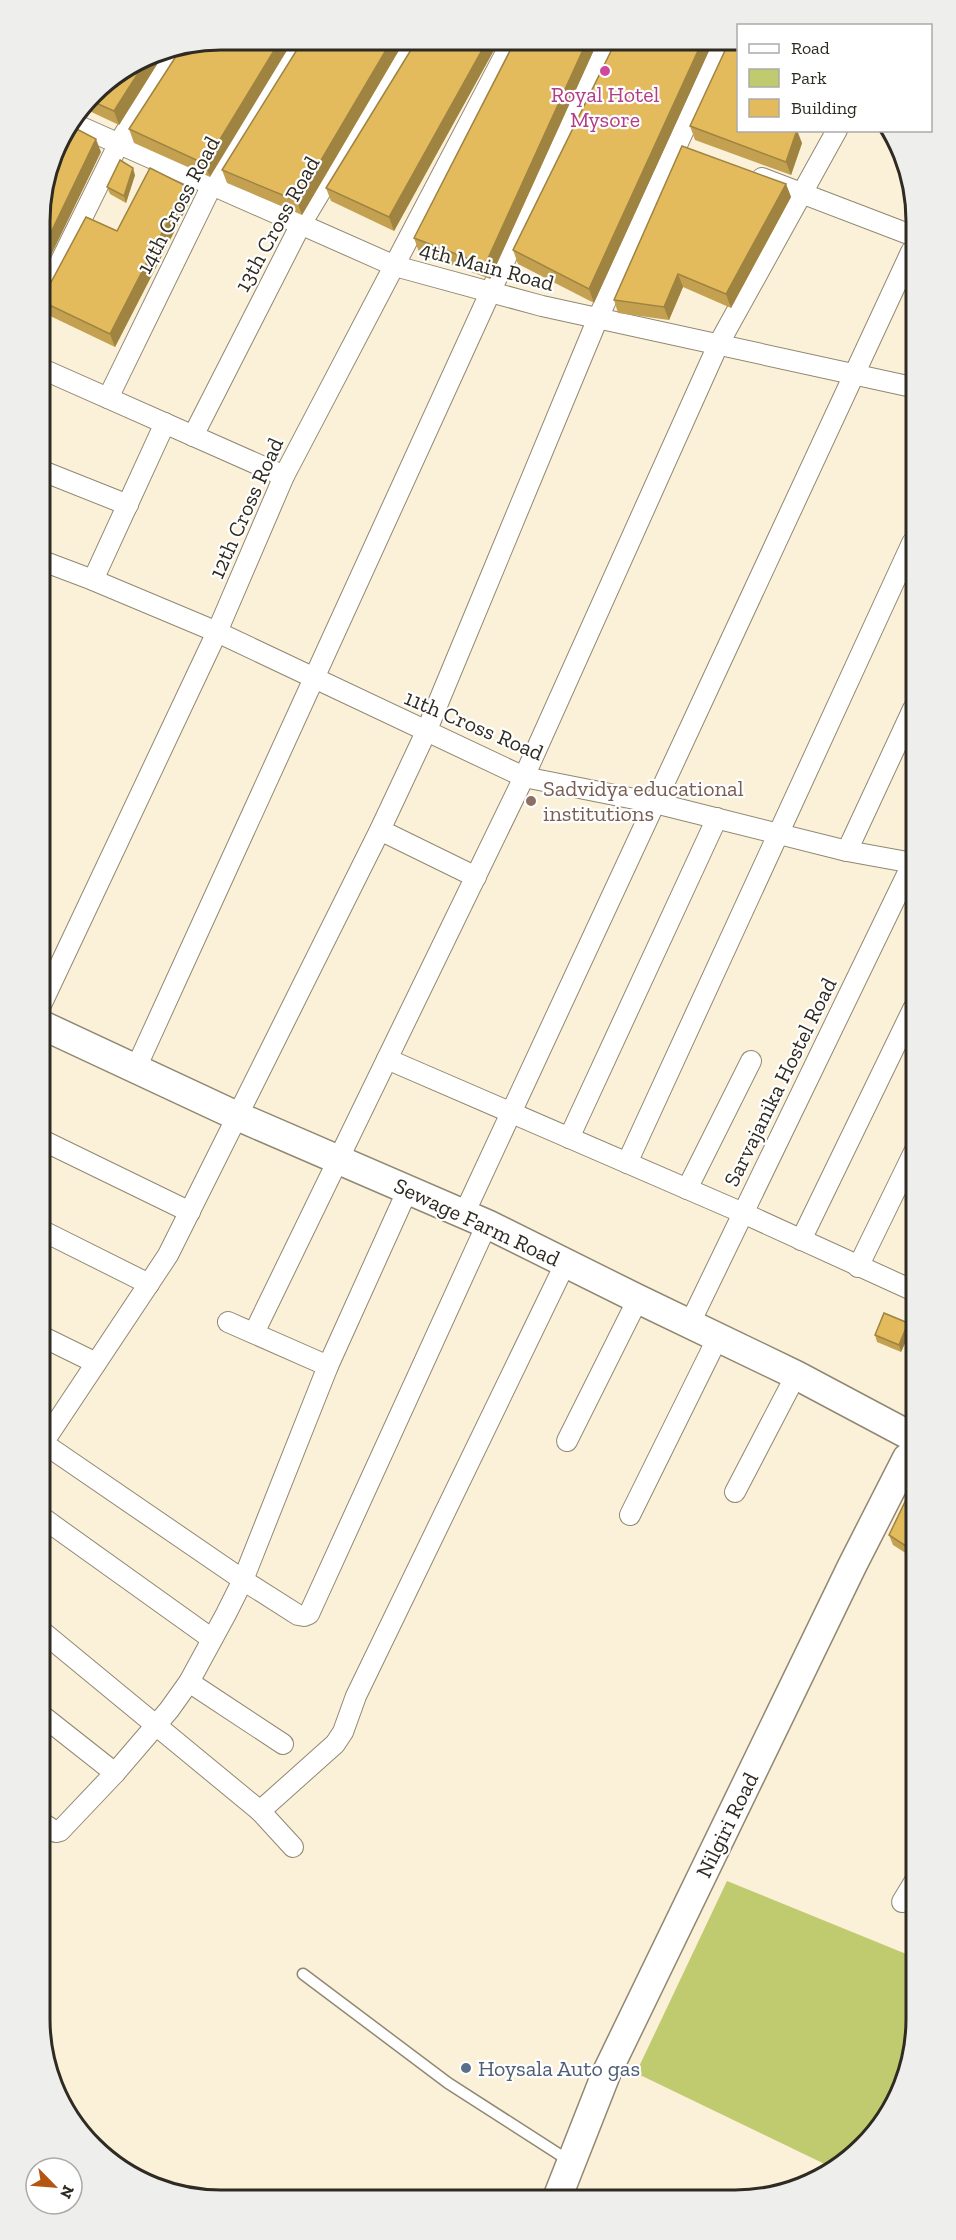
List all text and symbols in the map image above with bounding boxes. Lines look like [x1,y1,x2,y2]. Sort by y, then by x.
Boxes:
legend [737,24,932,132]
text: Road [791,37,830,59]
marker: Royal Hotel Mysore [598,64,612,78]
text: Park [791,67,827,89]
place label: Royal Hotel Mysore [551,81,660,133]
text: Building [791,97,857,119]
street label: 14th Cross Road [130,132,226,278]
street label: 13th Cross Road [229,152,325,296]
street label: 4th Main Road [417,235,557,297]
street label: 12th Cross Road [203,433,289,583]
street label: 11th Cross Road [400,684,548,766]
place label: Sadvidya educational institutions [543,775,744,827]
marker: Sadvidya educational institutions [524,794,538,808]
street label: Sarvajanika Hostel Road [718,973,842,1191]
street label: Sewage Farm Road [390,1172,564,1272]
street label: Nilgiri Road [690,1768,764,1882]
place label: Hoysala Auto gas [478,2055,640,2082]
marker: Hoysala Auto gas [459,2061,473,2075]
north arrow [24,2156,84,2216]
text: N [56,2183,78,2202]

